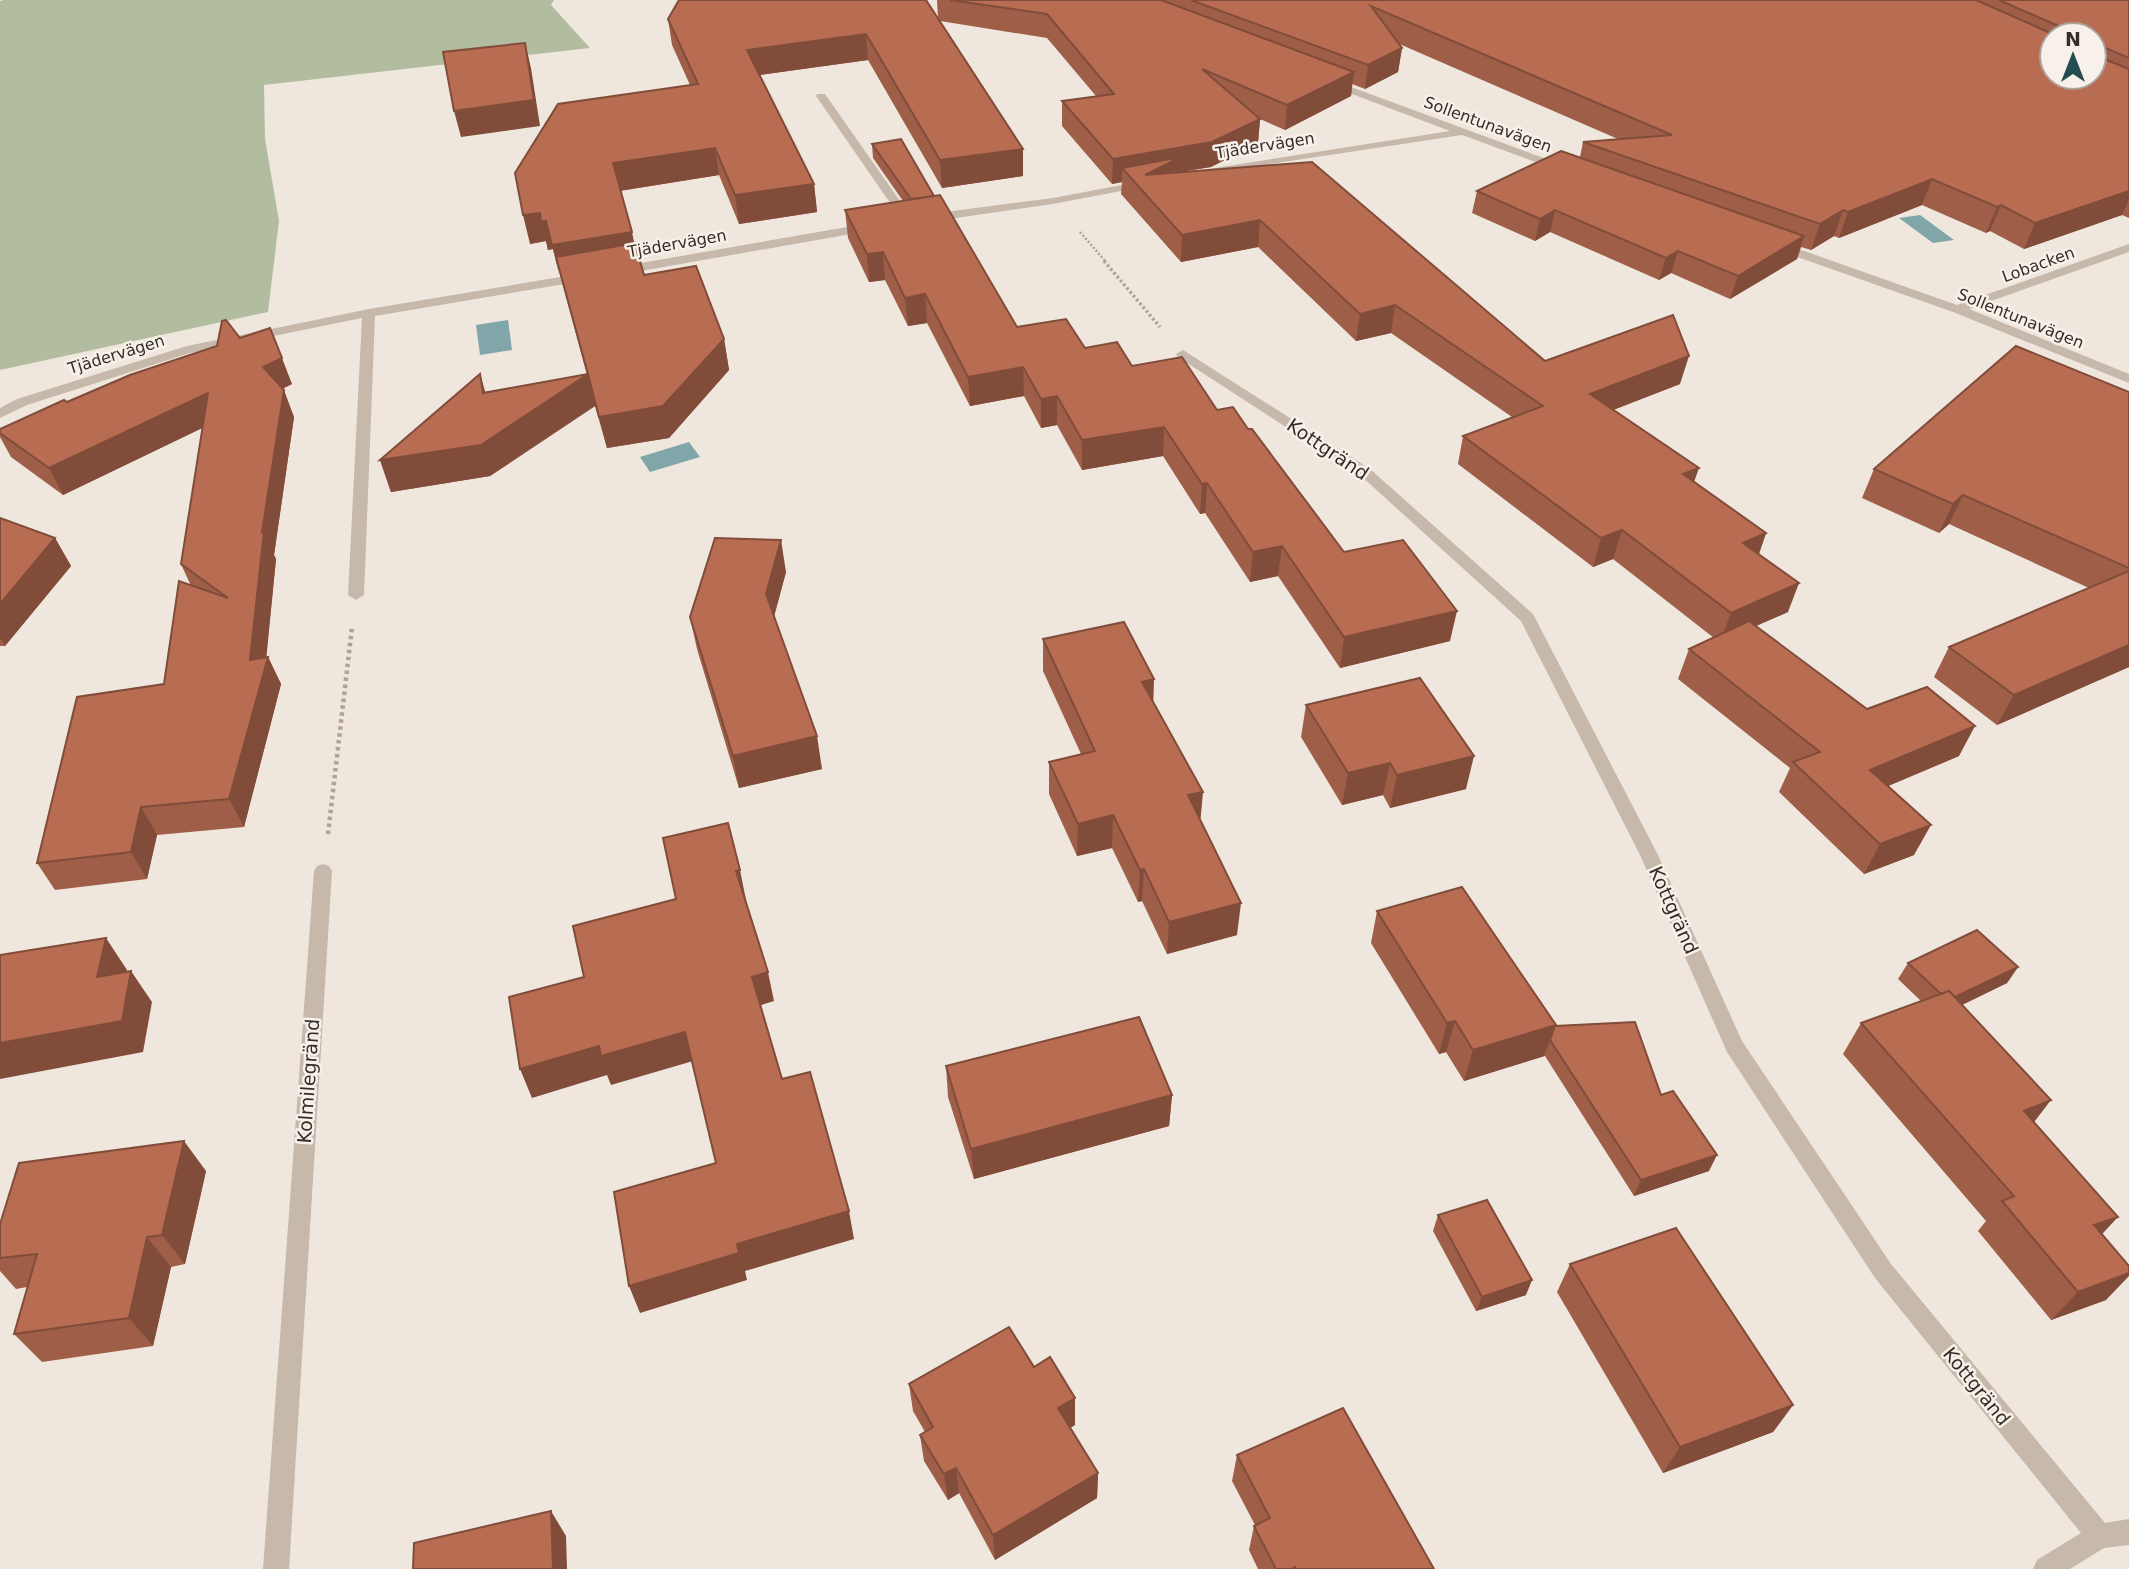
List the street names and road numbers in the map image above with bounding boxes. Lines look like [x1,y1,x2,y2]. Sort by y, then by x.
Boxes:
street label: Sollentunavägen [1421,93,1554,156]
street label: Tjädervägen [1213,128,1316,163]
street label: Tjädervägen [625,225,728,262]
street label: Lobacken [1999,243,2077,286]
street label: Sollentunavägen [1955,284,2087,352]
street label: Tjädervägen [65,331,167,378]
street label: Kottgränd [1283,414,1373,484]
street label: Kottgränd [1645,863,1703,957]
street label: Kolmilegränd [293,1018,323,1144]
street label: Kottgränd [1939,1343,2015,1429]

